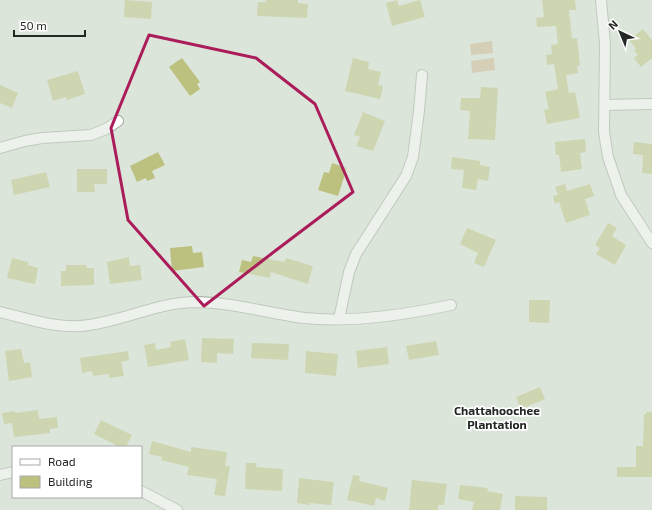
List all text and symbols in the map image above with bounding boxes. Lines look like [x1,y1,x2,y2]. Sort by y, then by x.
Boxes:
scale bar [14,12,85,38]
north arrow [600,12,640,52]
text: N [605,17,620,32]
text: 50 m [20,18,47,32]
district label: Chattahoochee Plantation [454,403,540,431]
legend [12,446,142,498]
text: Road [48,454,76,468]
text: Building [48,474,93,488]

